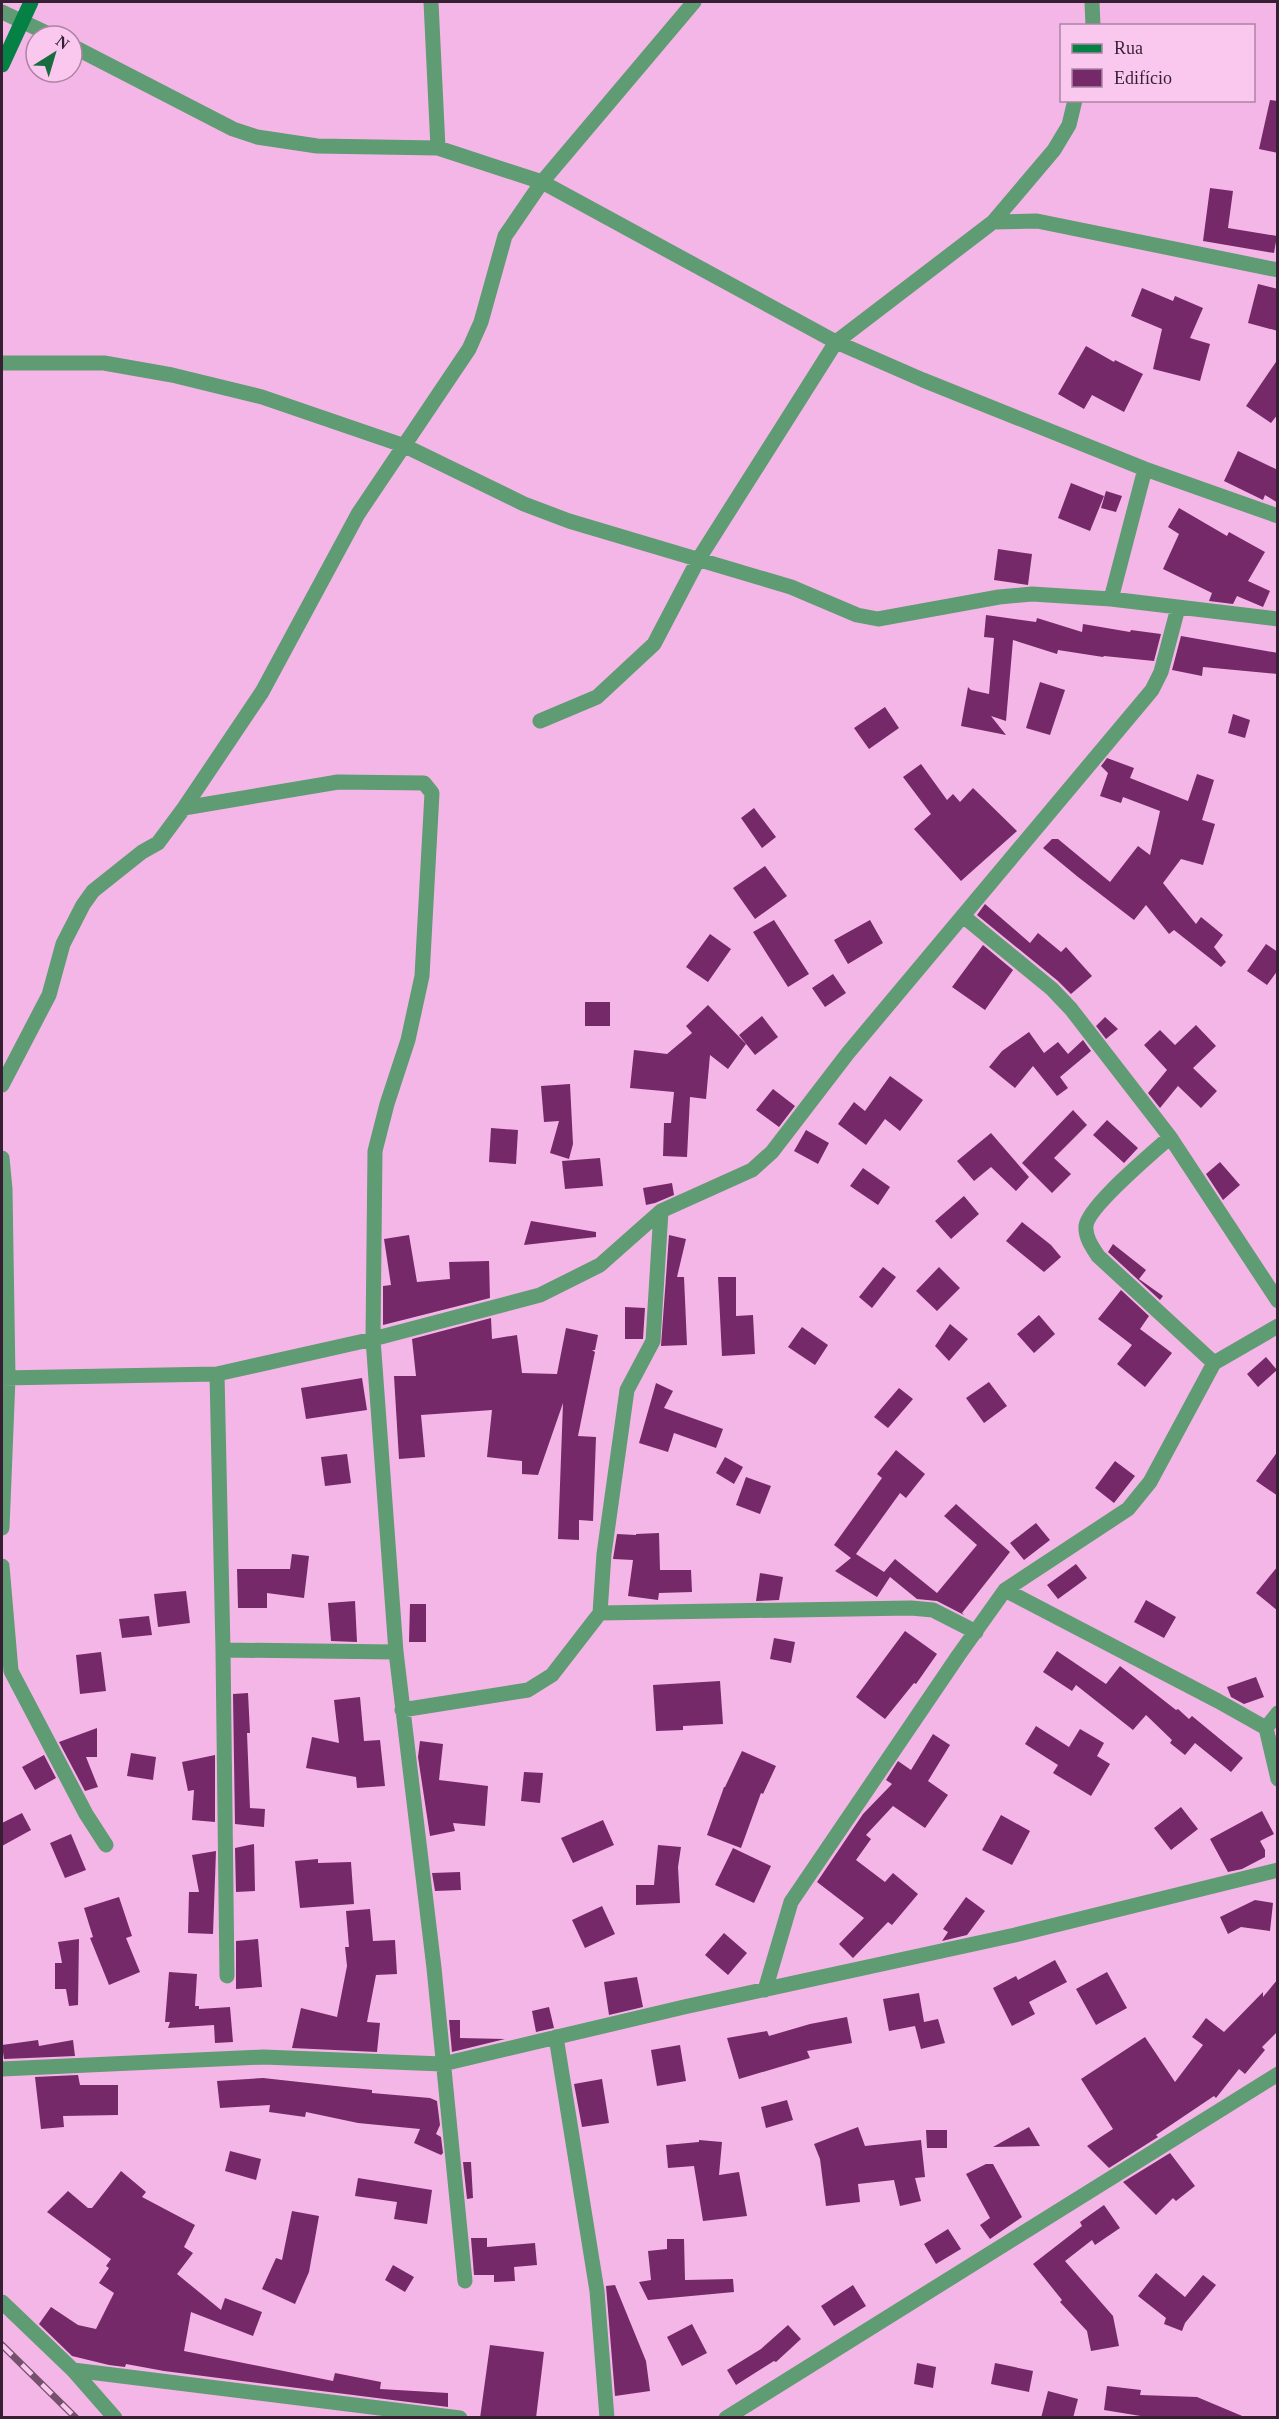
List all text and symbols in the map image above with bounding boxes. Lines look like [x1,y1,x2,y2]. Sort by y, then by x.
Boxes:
north arrow [24,24,84,84]
legend [1060,24,1255,102]
text: N [53,32,73,53]
text: Rua [1114,38,1143,58]
text: Edifício [1114,68,1172,88]

